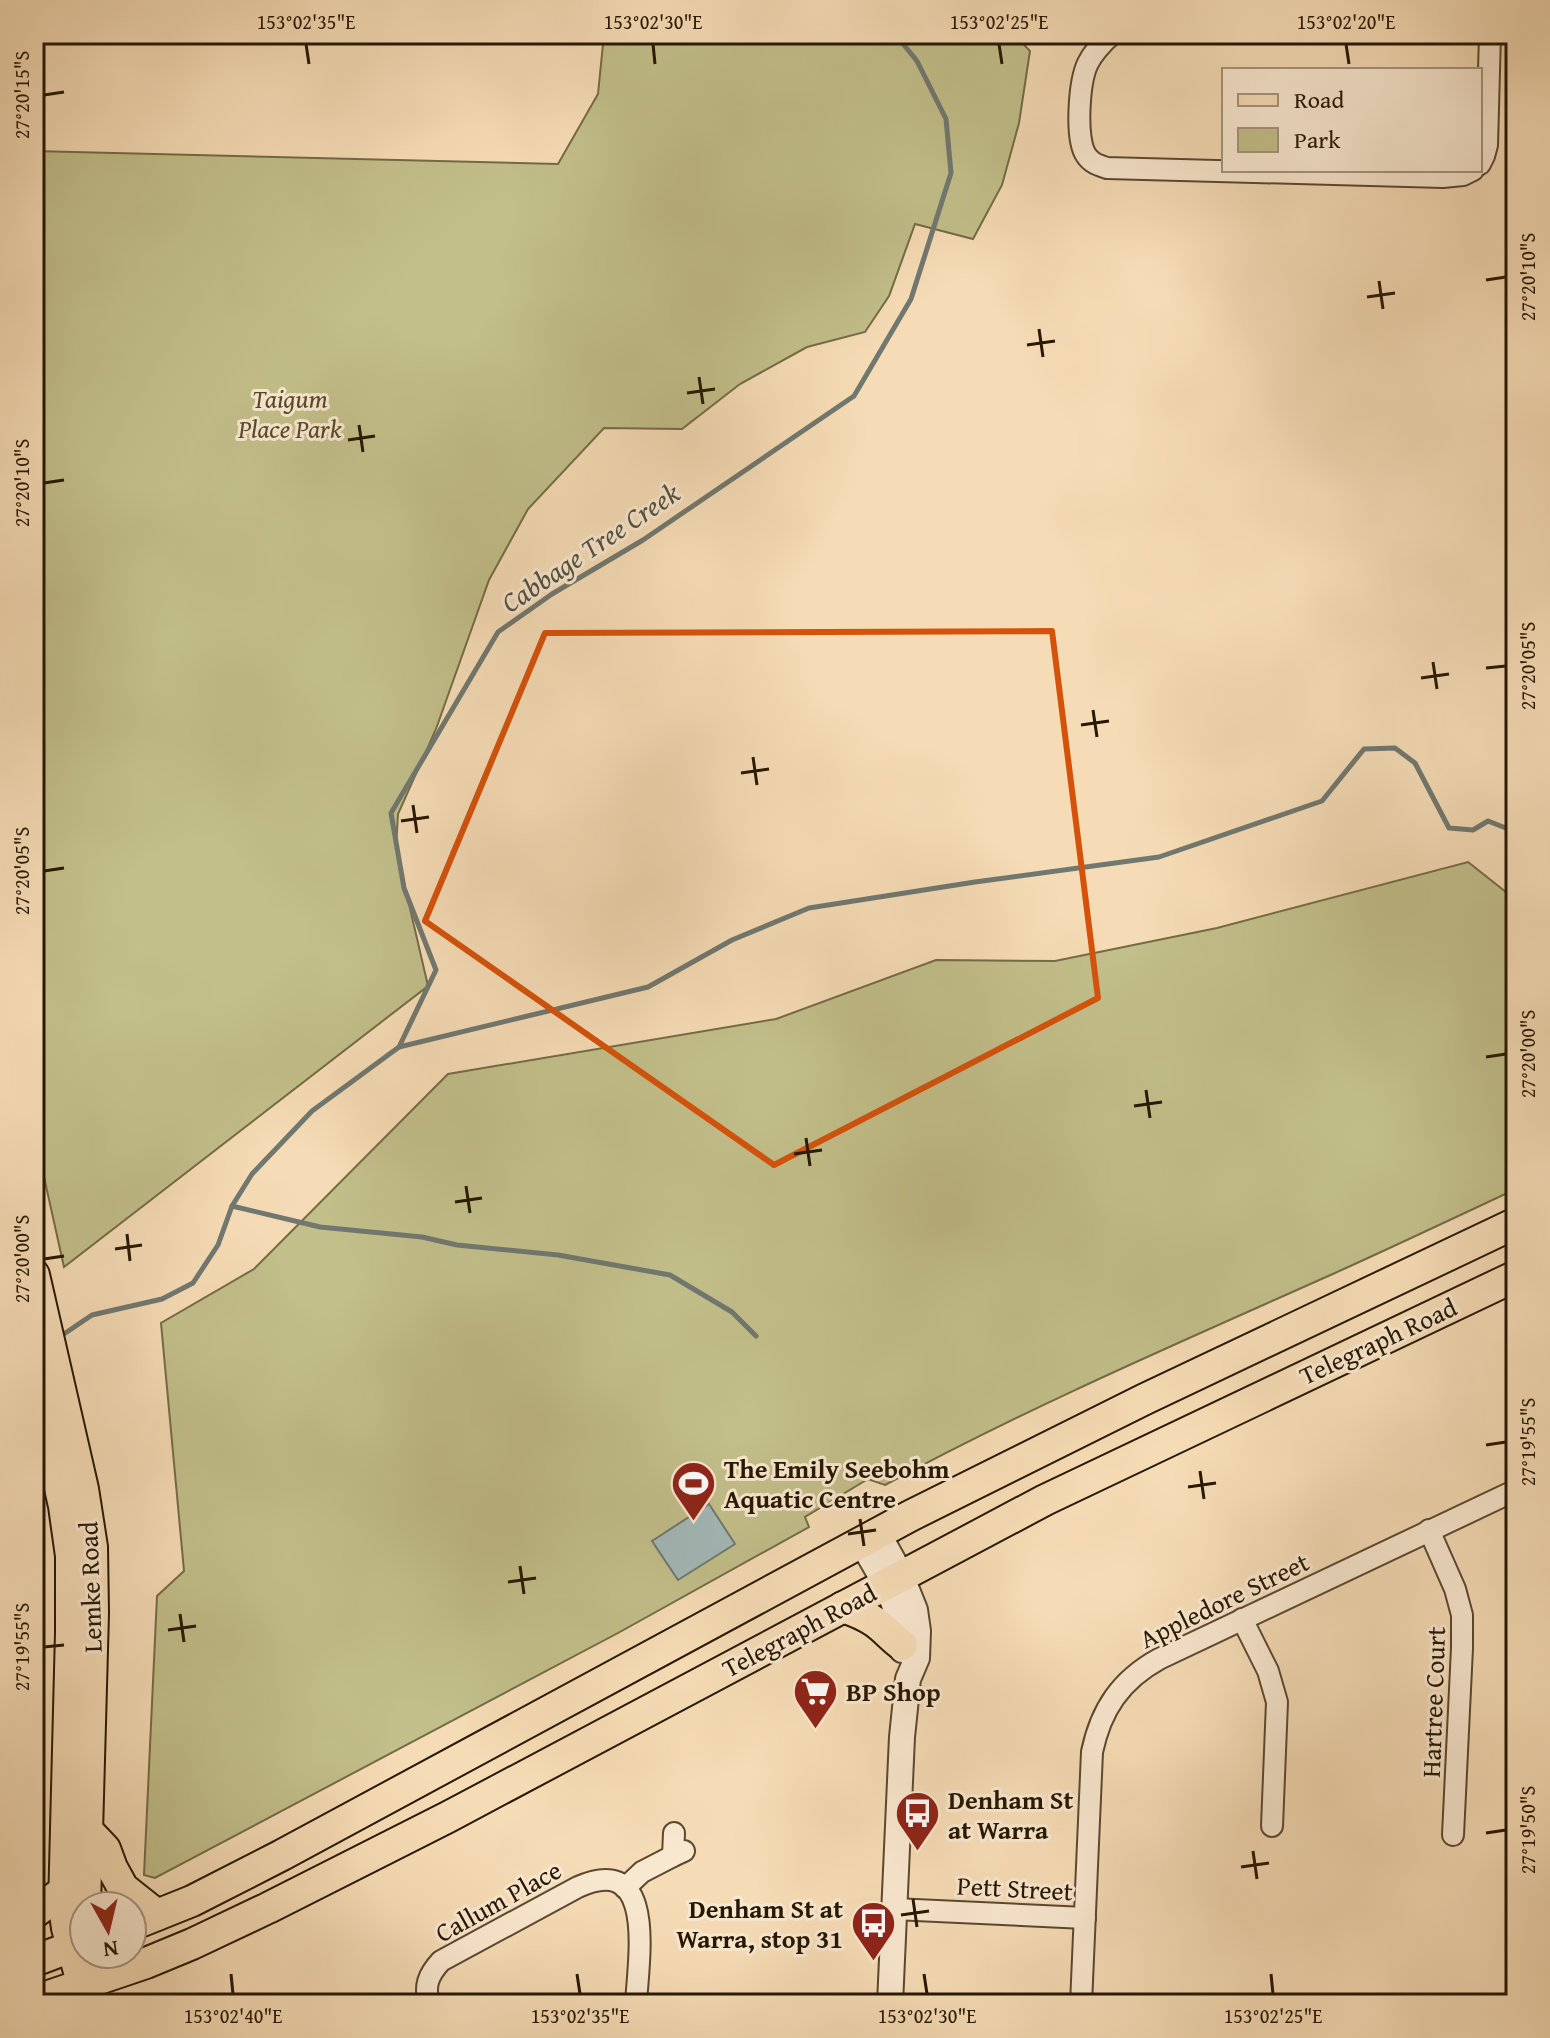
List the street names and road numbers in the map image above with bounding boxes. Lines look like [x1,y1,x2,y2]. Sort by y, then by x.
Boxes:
street label: Telegraph Road [1293,1287,1463,1395]
street label: Lemke Road [68,1521,112,1653]
street label: Appledore Street [1133,1542,1315,1658]
street label: Telegraph Road [715,1573,883,1687]
street label: Hartree Court [1411,1626,1455,1778]
street label: Callum Place [428,1850,568,1952]
street label: Pett Street [956,1865,1074,1911]

